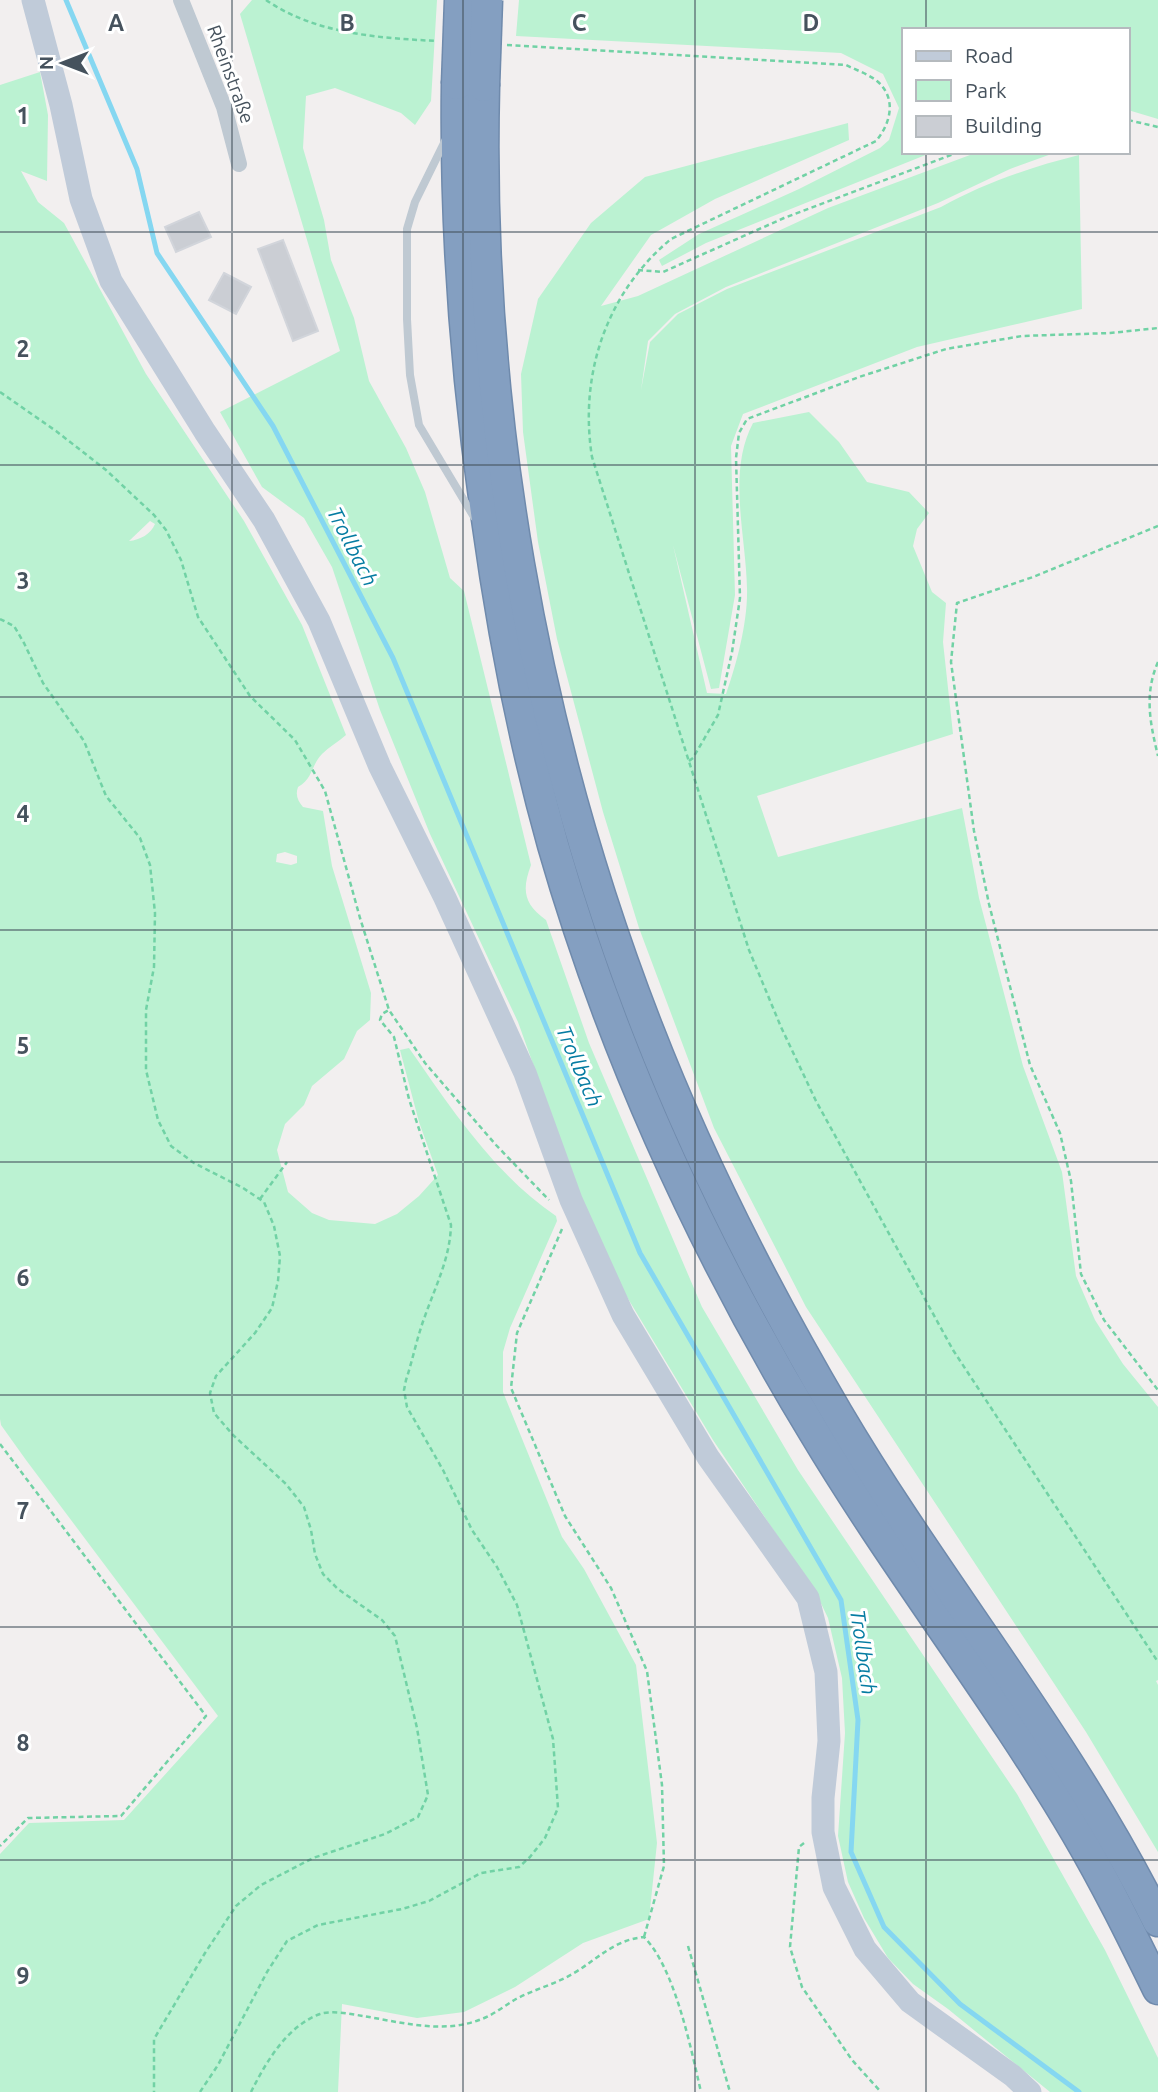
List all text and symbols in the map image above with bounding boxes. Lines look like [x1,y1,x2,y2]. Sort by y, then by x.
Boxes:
text: A [108,10,124,35]
text: B [339,10,355,35]
text: C [572,10,587,35]
text: D [803,10,819,35]
street label: Rheinstraße [203,22,259,126]
north arrow [28,28,98,98]
legend [902,28,1130,154]
text: Road [965,43,1013,67]
text: N [35,56,57,70]
text: Park [965,78,1007,102]
text: 1 [17,103,29,128]
text: Building [965,113,1042,137]
text: 2 [17,336,29,361]
water label: Trollbach [323,502,383,590]
text: 3 [17,568,29,593]
text: 4 [17,801,30,826]
water label: Trollbach [552,1022,608,1110]
text: 5 [17,1033,29,1058]
text: 6 [17,1265,30,1290]
text: 7 [17,1498,29,1523]
water label: Trollbach [846,1608,882,1696]
text: 8 [17,1730,29,1755]
text: 9 [17,1963,29,1988]

